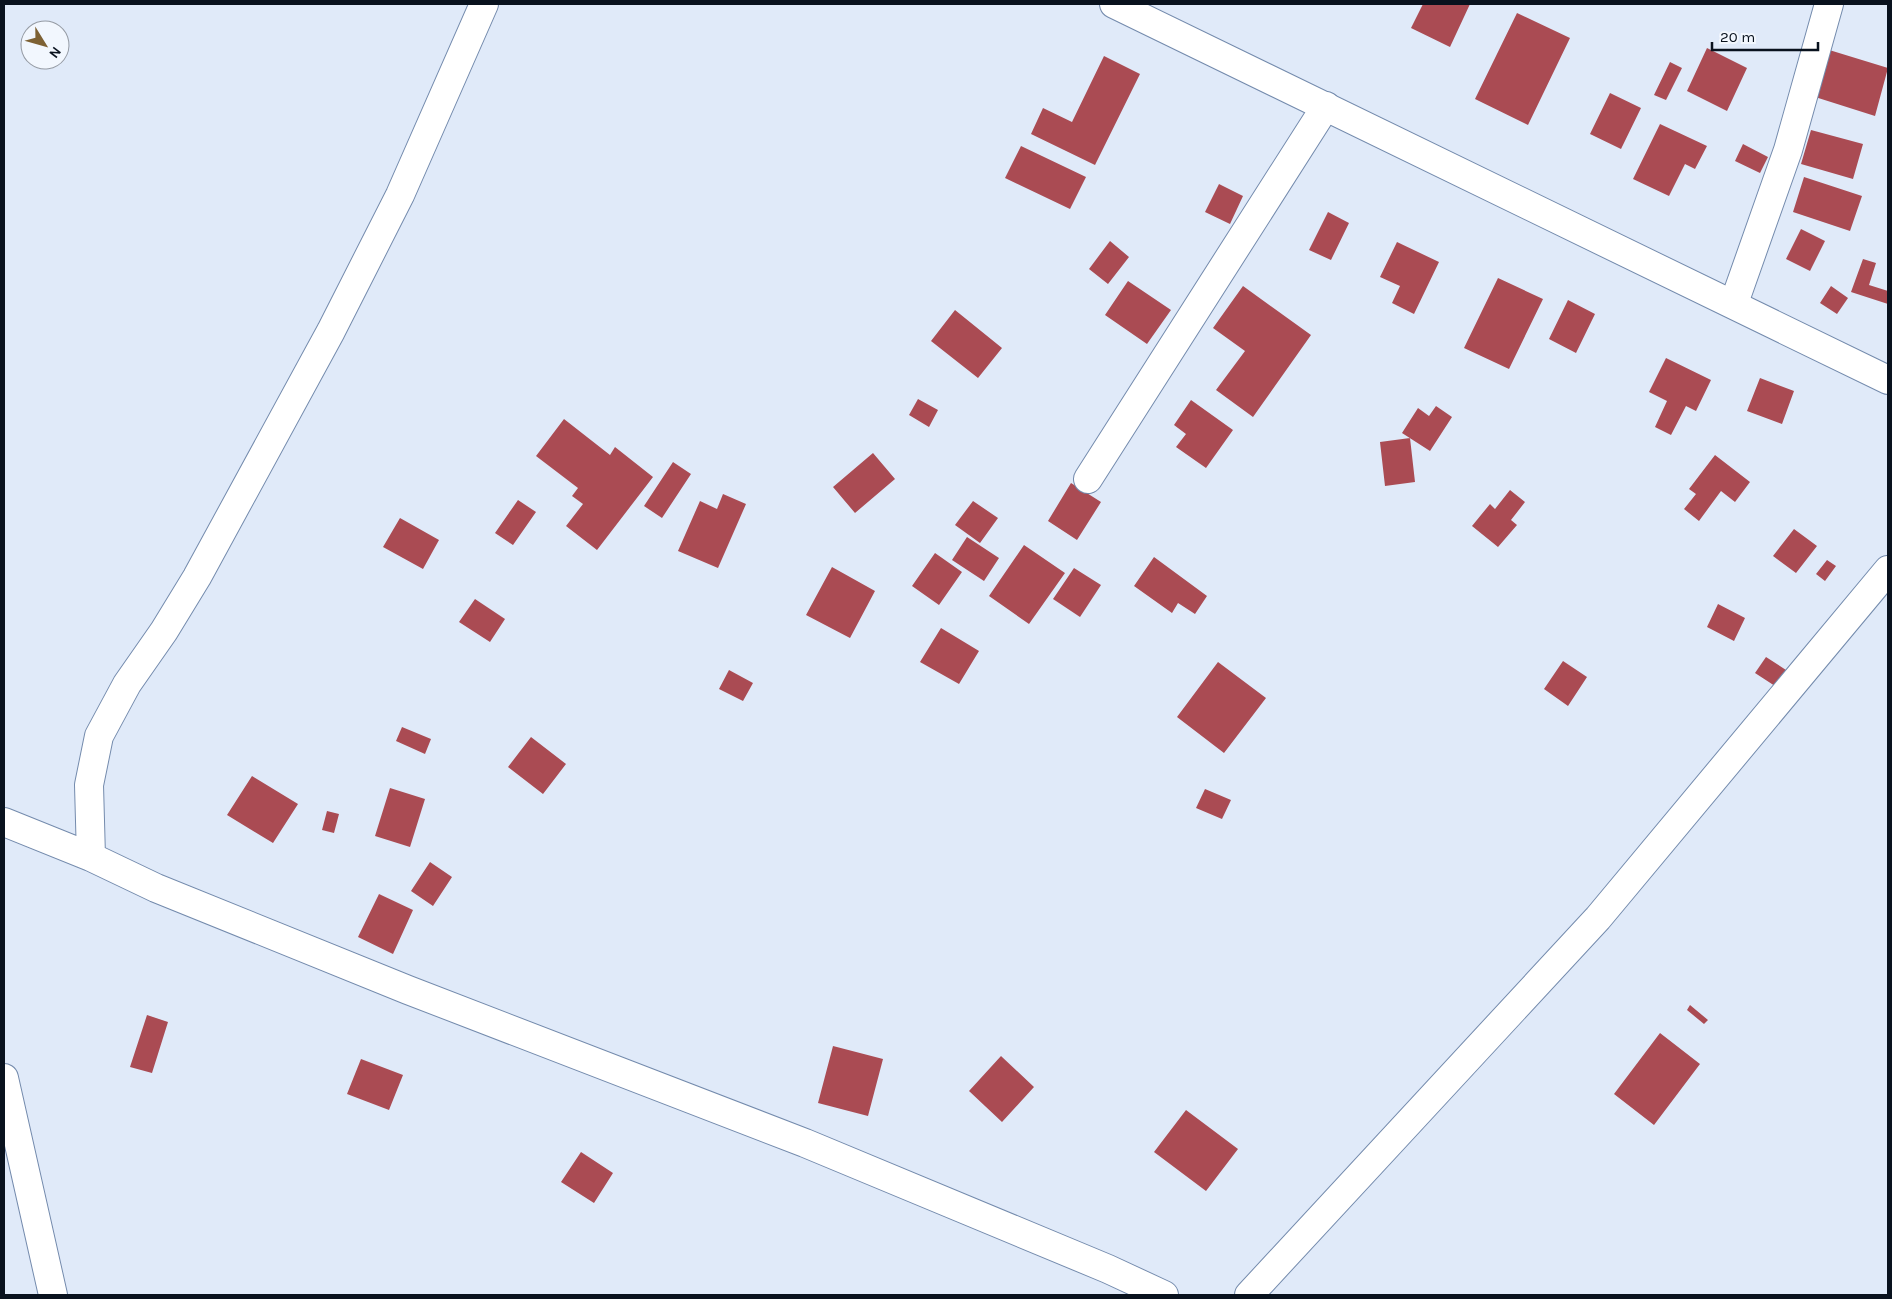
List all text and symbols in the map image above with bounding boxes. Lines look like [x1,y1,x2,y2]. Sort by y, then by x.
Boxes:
north arrow [20,20,70,70]
scale bar [1712,20,1818,52]
text: 20 m [1720,28,1755,46]
text: N [45,43,65,62]

